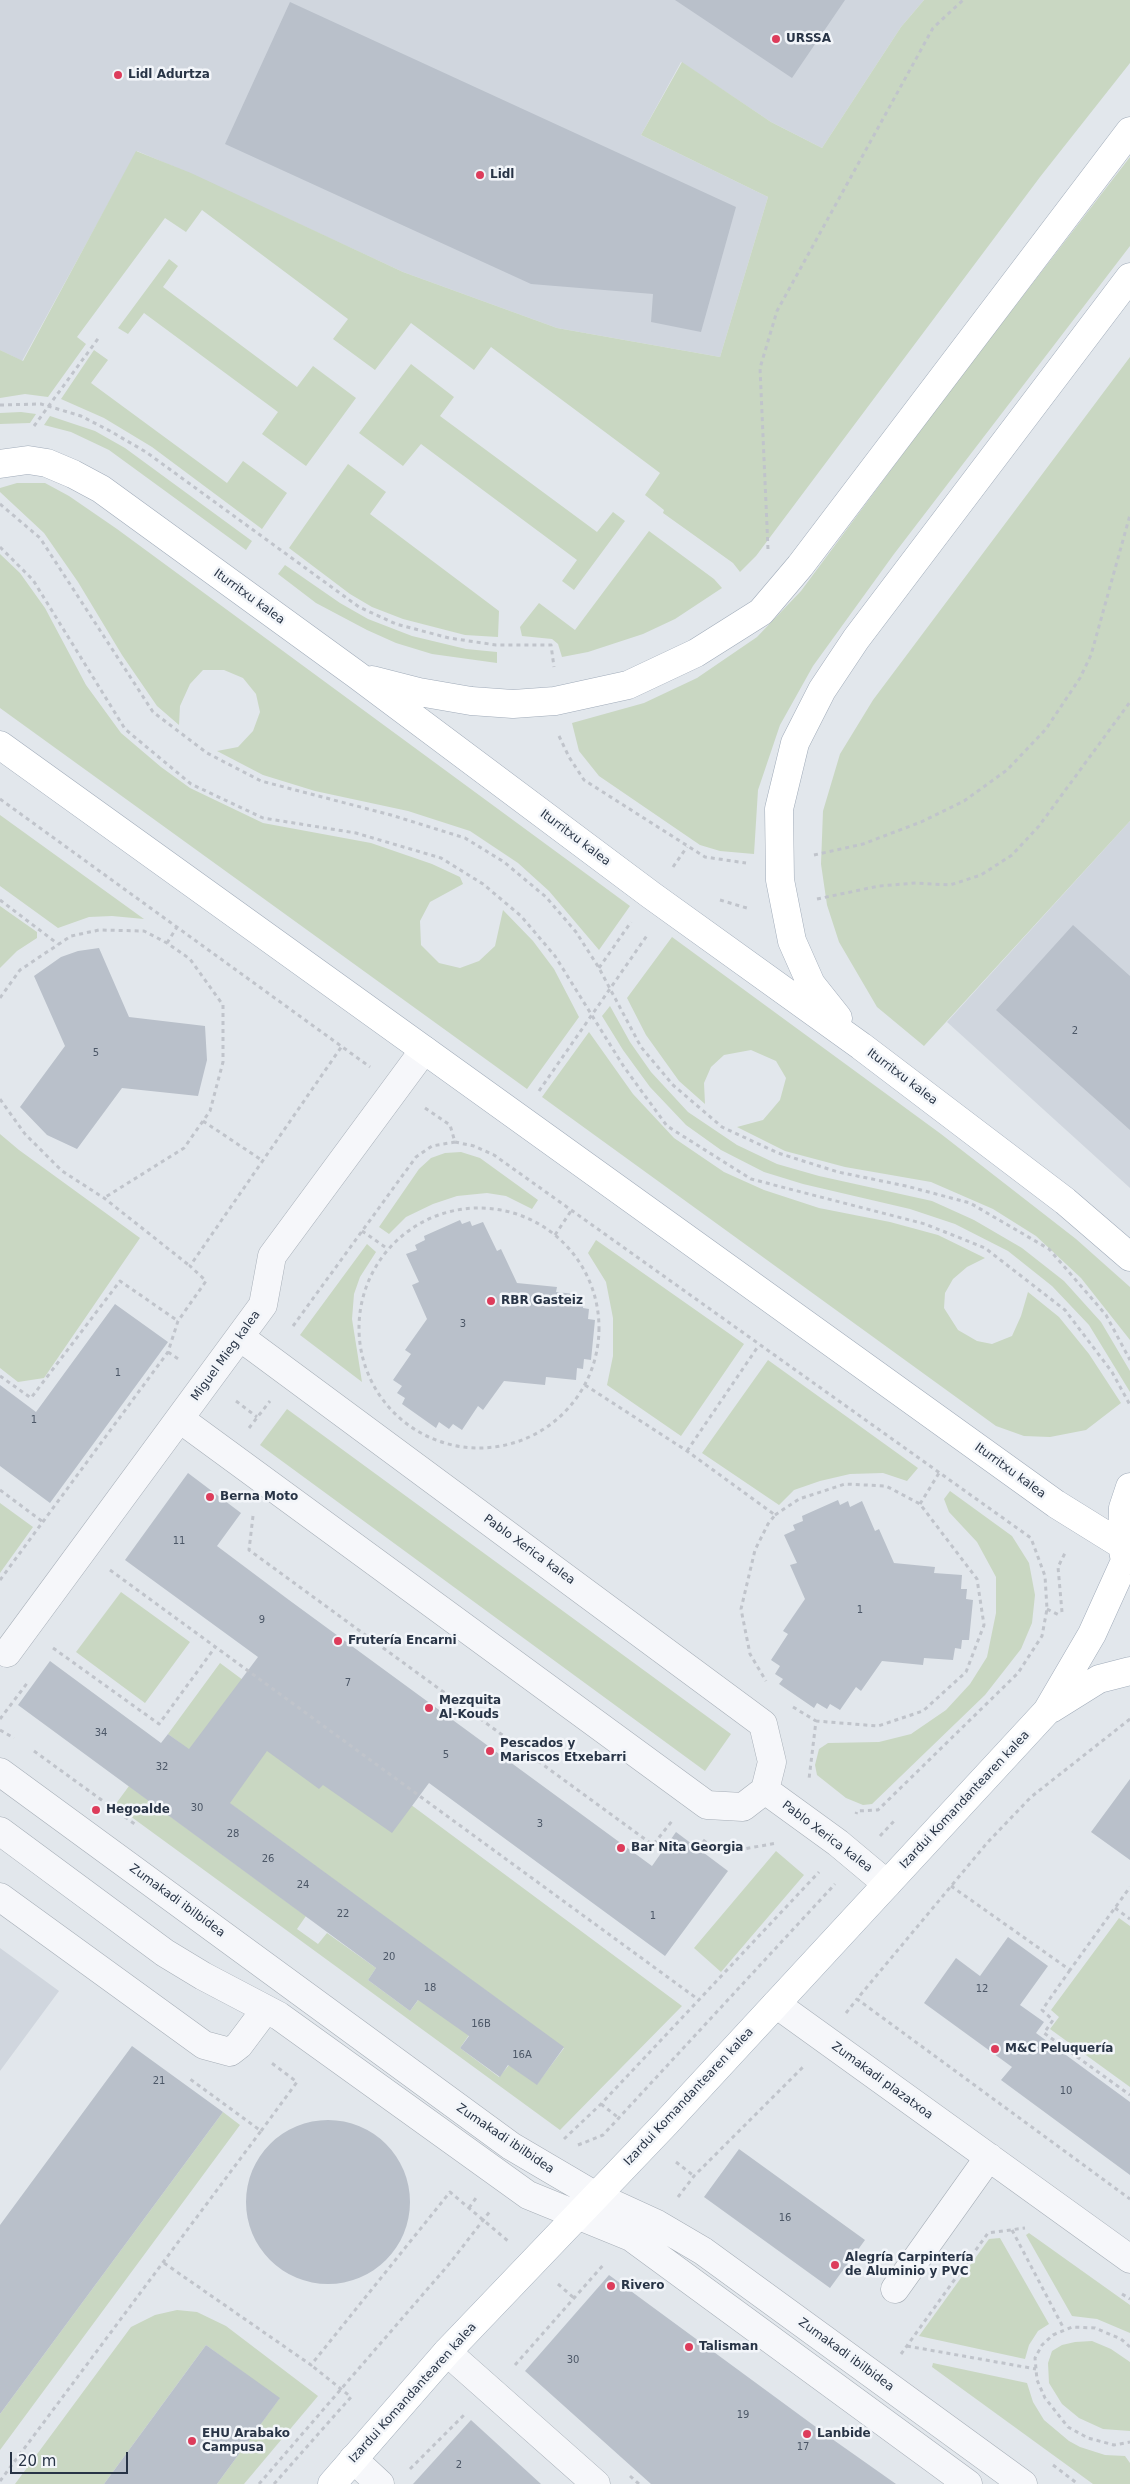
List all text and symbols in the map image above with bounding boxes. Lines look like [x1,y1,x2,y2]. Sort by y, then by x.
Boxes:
place label: URSSA [786,32,831,46]
marker: URSSA [770,33,782,45]
place label: Lidl Adurtza [128,68,210,82]
marker: Lidl Adurtza [112,69,124,81]
place label: Lidl [490,168,514,182]
marker: Lidl [474,169,486,181]
street label: Iturritxu kalea [211,566,287,628]
street label: Iturritxu kalea [537,807,613,869]
house number: 2 [1072,1025,1078,1037]
street label: Iturritxu kalea [864,1046,940,1108]
house number: 5 [93,1047,99,1059]
place label: RBR Gasteiz [501,1294,583,1308]
marker: RBR Gasteiz [485,1295,497,1307]
street label: Miguel Mieg kalea [188,1308,264,1404]
house number: 3 [460,1318,466,1330]
house number: 1 [115,1367,121,1379]
house number: 1 [31,1414,37,1426]
street label: Iturritxu kalea [972,1440,1048,1502]
place label: Berna Moto [220,1490,298,1504]
marker: Berna Moto [204,1491,216,1503]
street label: Pablo Xerica kalea [481,1512,577,1588]
house number: 11 [173,1535,185,1547]
house number: 1 [857,1604,863,1616]
house number: 9 [259,1614,265,1626]
place label: Frutería Encarni [348,1634,457,1648]
marker: Frutería Encarni [332,1635,344,1647]
house number: 7 [345,1677,351,1689]
place label: Mezquita Al-Kouds [439,1694,501,1722]
marker: Mezquita Al-Kouds [423,1702,435,1714]
house number: 34 [95,1727,107,1739]
street label: Izardui Komandantearen kalea [897,1728,1033,1872]
place label: Pescados y Mariscos Etxebarri [500,1737,626,1765]
marker: Pescados y Mariscos Etxebarri [484,1745,496,1757]
house number: 5 [443,1749,449,1761]
house number: 32 [156,1761,168,1773]
street label: Pablo Xerica kalea [779,1798,875,1876]
house number: 30 [191,1802,203,1814]
place label: Hegoalde [106,1803,170,1817]
marker: Hegoalde [90,1804,102,1816]
house number: 3 [537,1818,543,1830]
house number: 28 [227,1828,239,1840]
place label: Bar Nita Georgia [631,1841,743,1855]
marker: Bar Nita Georgia [615,1842,627,1854]
house number: 26 [262,1853,274,1865]
street label: Zumakadi ibilbidea [126,1861,228,1941]
house number: 24 [297,1879,309,1891]
house number: 22 [337,1908,349,1920]
house number: 1 [650,1910,656,1922]
house number: 20 [383,1951,395,1963]
house number: 18 [424,1982,436,1994]
house number: 12 [976,1983,988,1995]
house number: 16B [471,2018,491,2030]
street label: Izardui Komandantearen kalea [621,2025,757,2169]
street label: Zumakadi plazatxoa [828,2039,936,2123]
place label: M&C Peluquería [1005,2042,1113,2056]
marker: M&C Peluquería [989,2043,1001,2055]
house number: 16A [512,2049,532,2061]
house number: 21 [153,2075,165,2087]
house number: 10 [1060,2085,1072,2097]
street label: Zumakadi ibilbidea [453,2101,557,2177]
house number: 16 [779,2212,791,2224]
place label: Alegría Carpintería de Aluminio y PVC [845,2251,974,2279]
marker: Alegría Carpintería de Aluminio y PVC [829,2259,841,2271]
place label: Rivero [621,2279,664,2293]
marker: Rivero [605,2280,617,2292]
street label: Zumakadi ibilbidea [795,2315,897,2395]
street label: Izardui Komandantearen kalea [346,2320,480,2466]
place label: Talisman [699,2340,758,2354]
marker: Talisman [683,2341,695,2353]
house number: 30 [567,2354,579,2366]
house number: 19 [737,2409,749,2421]
place label: EHU Arabako Campusa [202,2427,290,2455]
place label: Lanbide [817,2427,871,2441]
marker: Lanbide [801,2428,813,2440]
marker: EHU Arabako Campusa [186,2435,198,2447]
house number: 17 [797,2441,809,2453]
scale bar [12,2442,130,2474]
text: 20 m [18,2452,56,2470]
house number: 2 [456,2459,462,2471]

